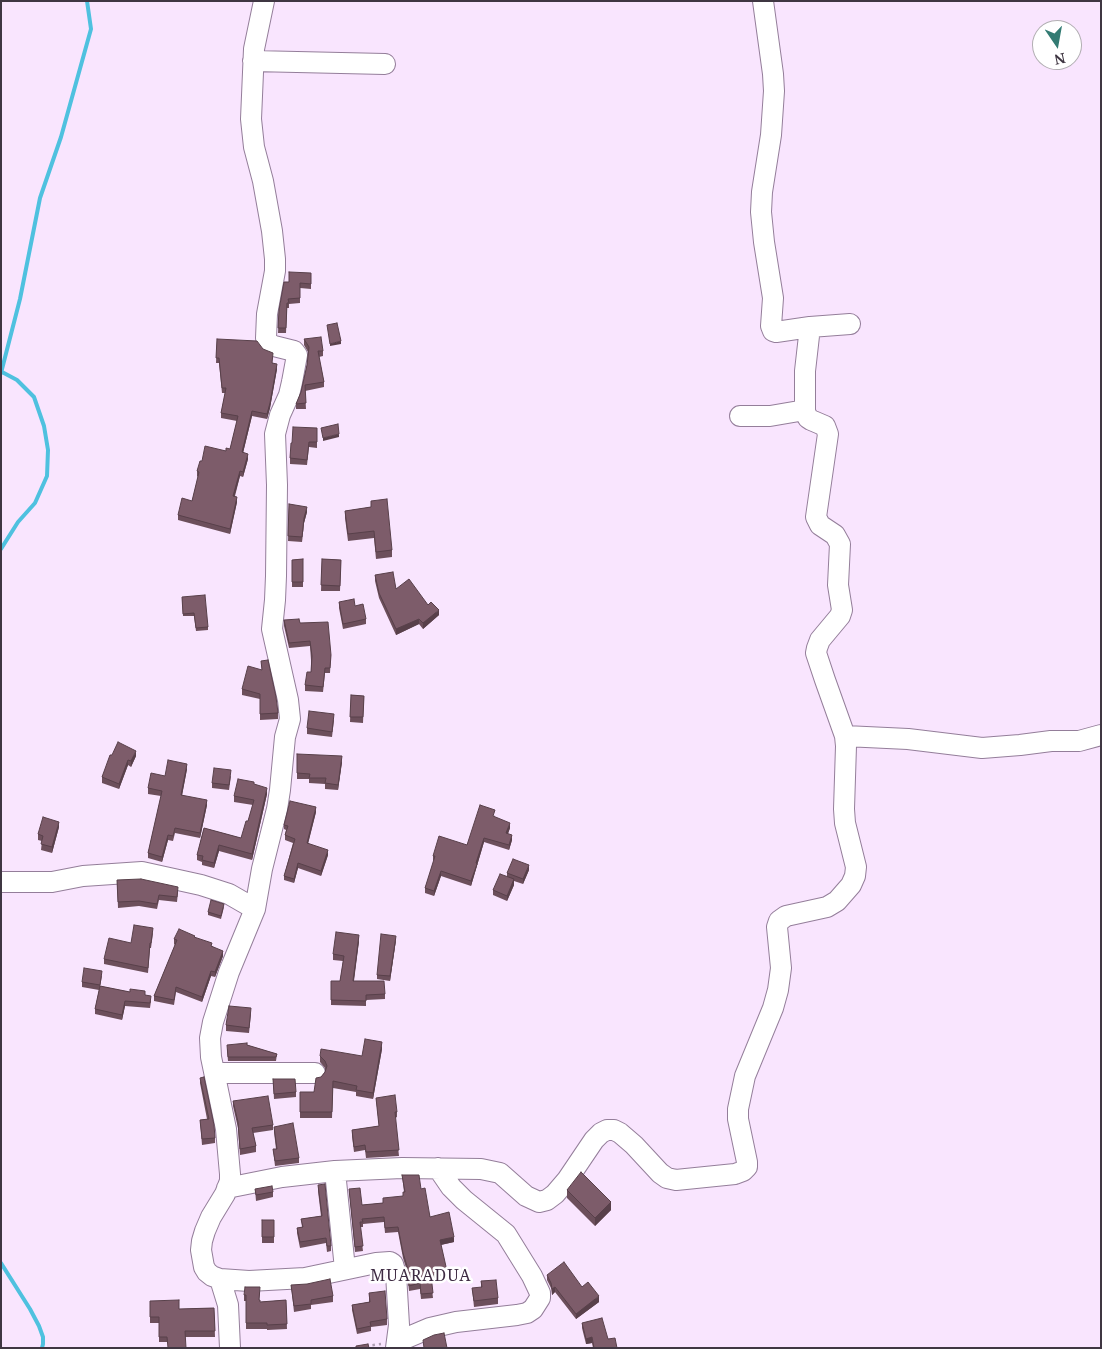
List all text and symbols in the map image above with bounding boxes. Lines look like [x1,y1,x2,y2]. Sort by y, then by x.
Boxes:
north arrow [1032,20,1082,70]
text: N [1053,49,1067,70]
district label: MUARADUA [369,1266,473,1286]

